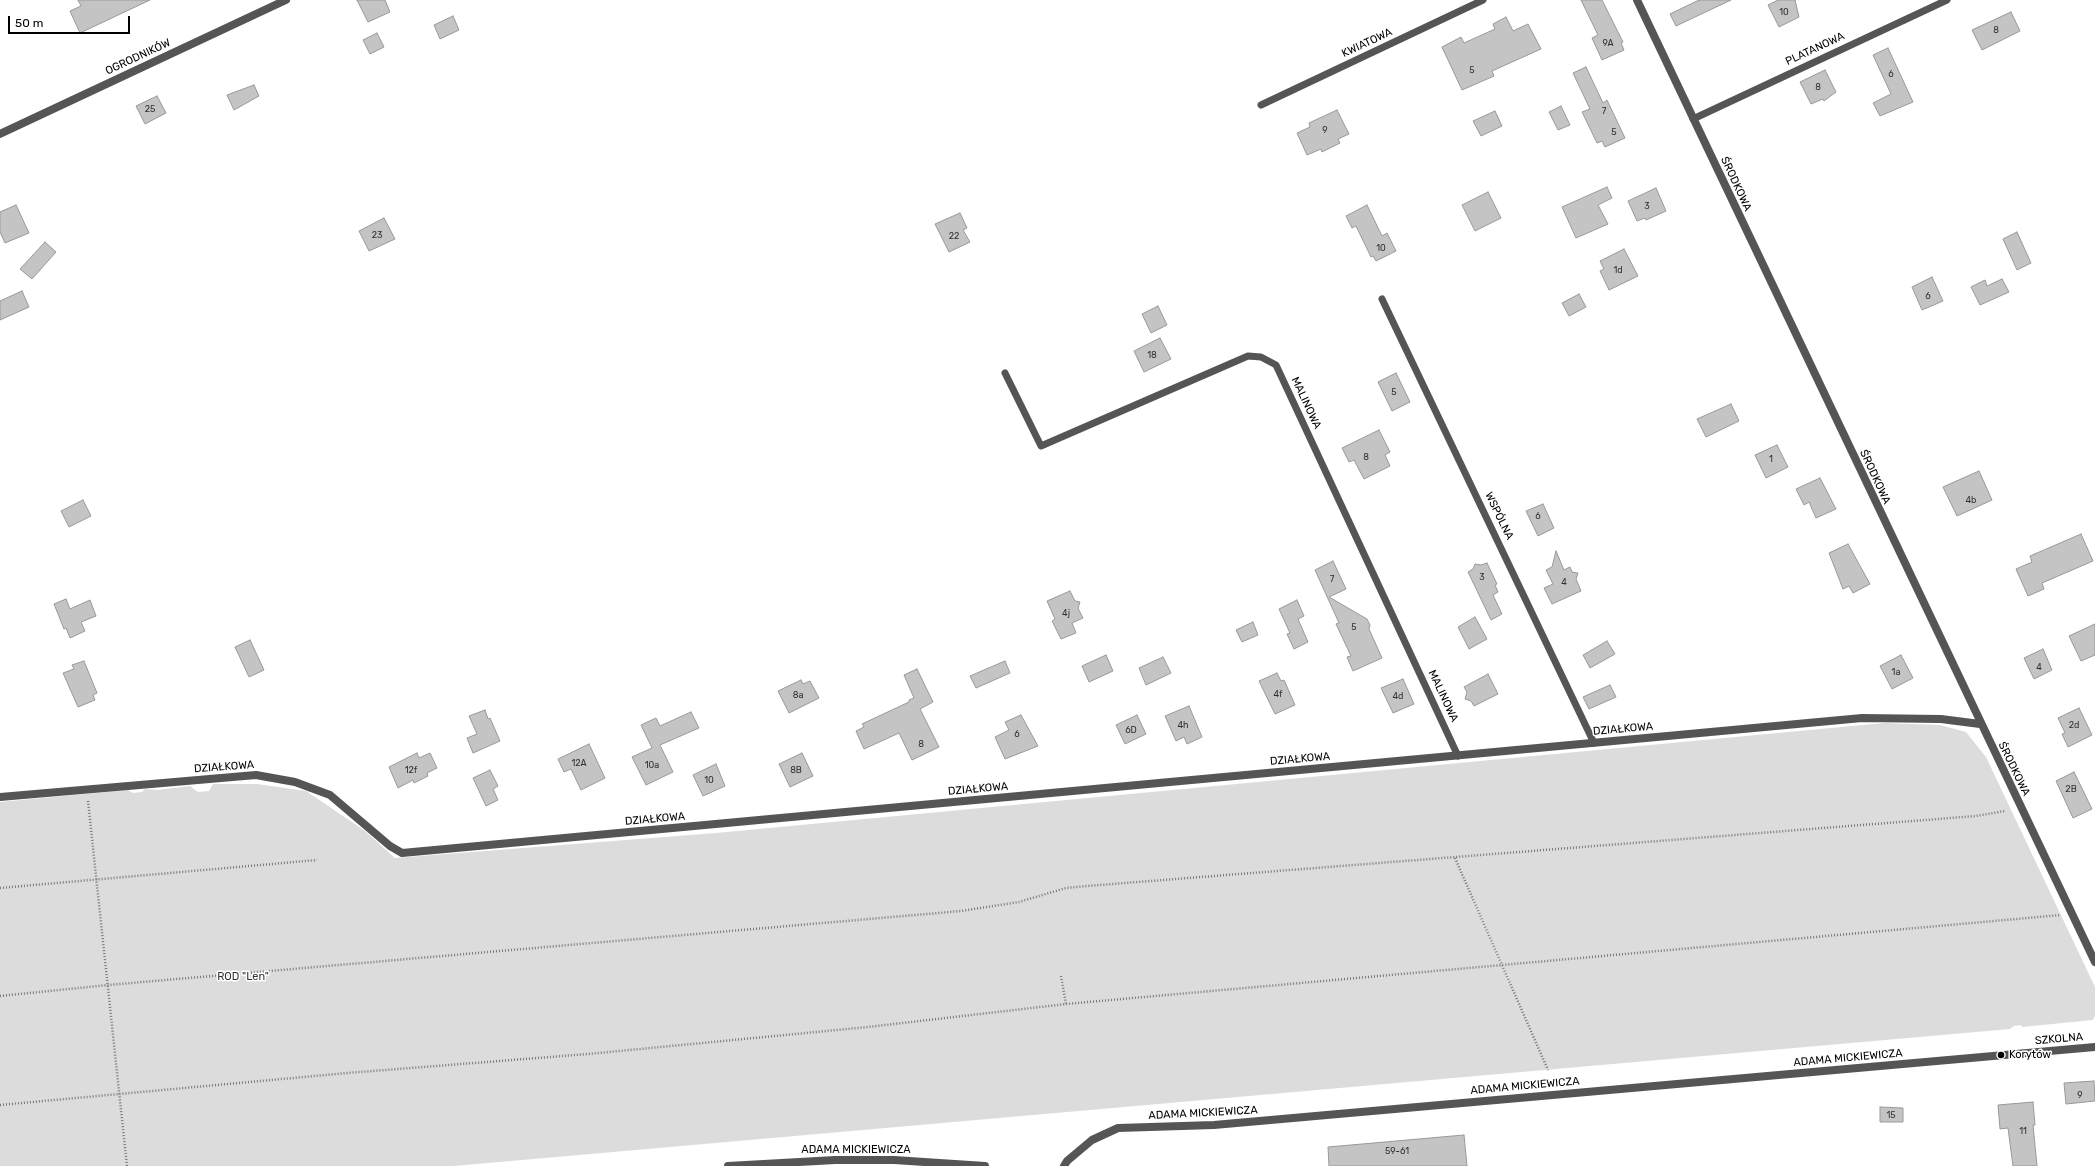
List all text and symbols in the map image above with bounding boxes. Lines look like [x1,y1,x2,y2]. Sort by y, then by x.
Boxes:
house number: 10 [1779,7,1789,17]
scale bar [10,8,132,34]
text: 50 m [15,16,43,30]
house number: 8 [1993,25,1999,35]
street label: KWIATOWA [1340,26,1394,60]
street label: PLATANOWA [1783,30,1847,68]
street label: OGRODNIKÓW [103,36,173,78]
house number: 9A [1602,38,1614,48]
house number: 5 [1469,65,1475,75]
house number: 6 [1888,69,1894,79]
house number: 8 [1815,82,1821,92]
house number: 25 [145,104,155,114]
house number: 7 [1602,106,1606,116]
house number: 9 [1322,125,1328,135]
house number: 5 [1611,127,1617,137]
street label: ŚRODKOWA [1718,155,1754,213]
house number: 3 [1644,201,1650,211]
house number: 23 [372,230,382,240]
house number: 22 [949,231,959,241]
house number: 10 [1376,243,1386,253]
house number: 1d [1613,265,1623,275]
house number: 6 [1925,291,1931,301]
house number: 18 [1147,350,1157,360]
street label: MALINOWA [1288,375,1324,431]
house number: 5 [1391,387,1397,397]
street label: ŚRODKOWA [1857,448,1893,506]
house number: 8 [1363,452,1369,462]
house number: 1 [1769,454,1773,464]
street label: WSPÓLNA [1482,490,1516,542]
house number: 4b [1966,495,1976,505]
house number: 6 [1535,511,1541,521]
house number: 3 [1479,572,1485,582]
house number: 7 [1330,574,1334,584]
house number: 4 [1561,577,1567,587]
house number: 4j [1062,608,1070,618]
house number: 5 [1351,622,1357,632]
house number: 4 [2036,662,2042,672]
house number: 1a [1892,667,1900,677]
street label: MALINOWA [1425,668,1461,724]
house number: 4f [1273,689,1283,699]
house number: 8a [793,690,803,700]
house number: 4d [1393,691,1403,701]
house number: 4h [1177,720,1189,730]
street label: DZIAŁKOWA [1592,720,1654,738]
house number: 2d [2069,720,2079,730]
house number: 6D [1125,725,1137,735]
house number: 6 [1014,729,1020,739]
house number: 8 [918,739,924,749]
street label: ŚRODKOWA [1995,740,2033,798]
street label: DZIAŁKOWA [1269,750,1331,768]
street label: DZIAŁKOWA [194,758,254,776]
house number: 12A [571,758,587,768]
house number: 10a [645,760,659,770]
house number: 12f [405,765,417,775]
house number: 8B [790,765,802,775]
house number: 10 [704,775,714,785]
street label: DZIAŁKOWA [947,780,1009,798]
house number: 2B [2065,784,2077,794]
street label: DZIAŁKOWA [624,810,686,828]
park label: ROD "Len" [217,970,269,984]
street label: SZKOLNA [2034,1030,2084,1048]
street label: ADAMA MICKIEWICZA [1793,1047,1903,1069]
place label: Korytów [2009,1048,2051,1062]
marker: Korytów [1996,1050,2006,1060]
street label: ADAMA MICKIEWICZA [1470,1075,1580,1097]
house number: 9 [2077,1090,2083,1100]
street label: ADAMA MICKIEWICZA [1148,1104,1258,1122]
house number: 15 [1886,1110,1896,1120]
house number: 11 [2019,1126,2027,1136]
street label: ADAMA MICKIEWICZA [801,1143,911,1157]
house number: 59-61 [1385,1146,1409,1156]

